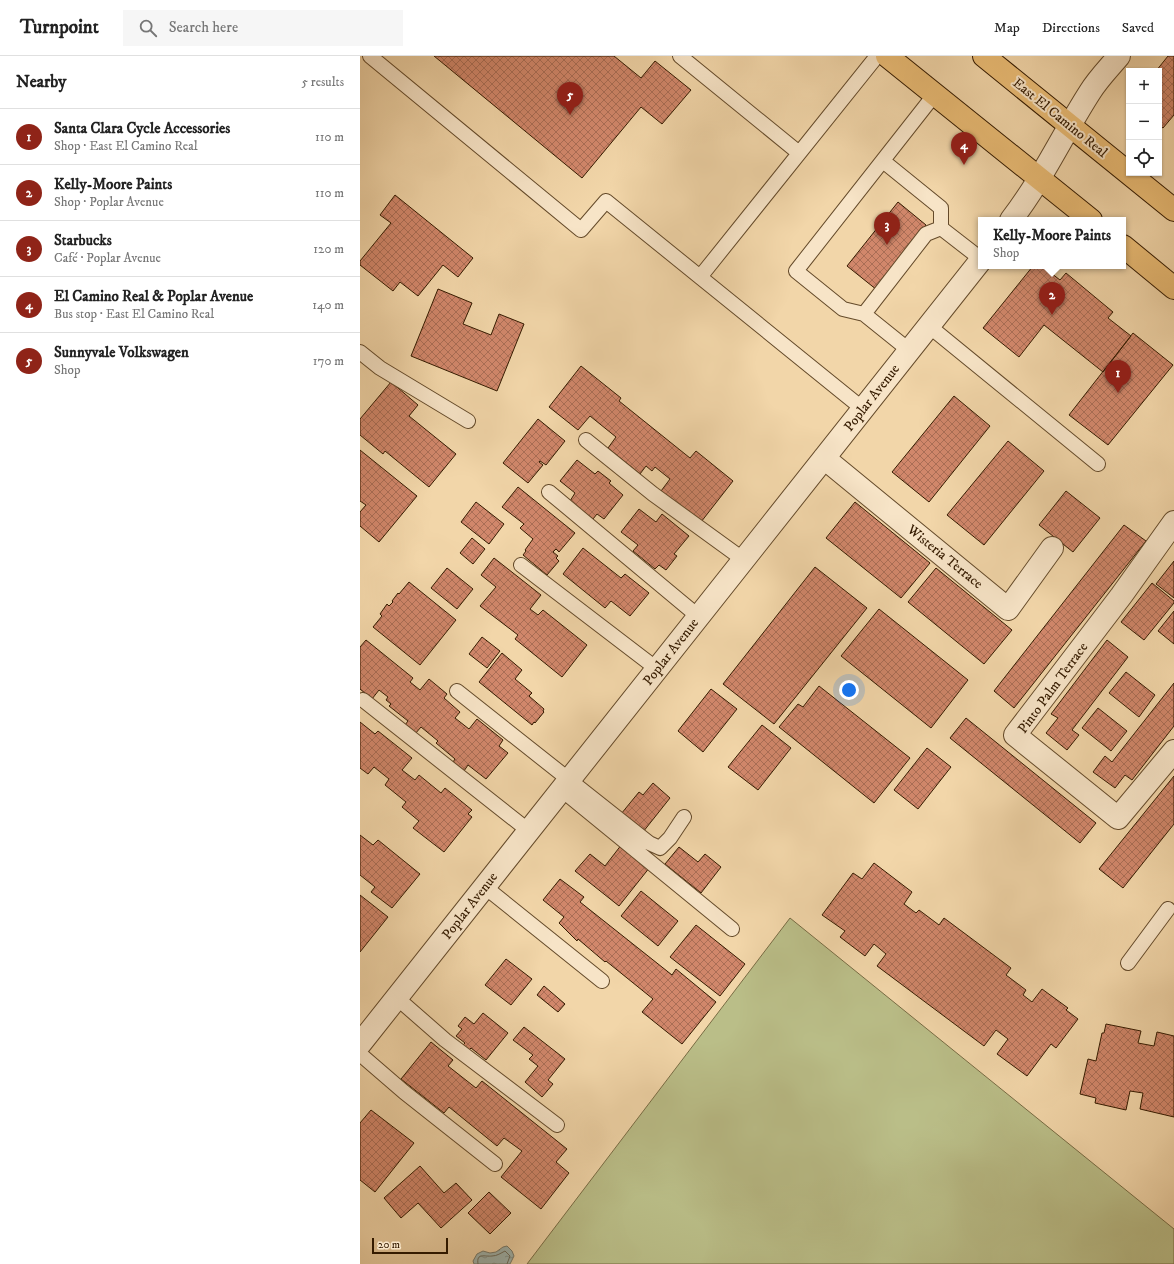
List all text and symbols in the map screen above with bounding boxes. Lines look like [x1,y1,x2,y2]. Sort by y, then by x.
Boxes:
search box [123,10,403,46]
text: Turnpoint [20,16,99,39]
icon: search [137,17,159,39]
text: Search here [169,18,238,37]
text: Map [994,19,1020,37]
text: Directions [1042,19,1100,37]
text: Saved [1122,19,1154,37]
map controls [1126,68,1162,176]
button: + [1126,68,1162,104]
text: Nearby [16,71,66,93]
text: 5 results [302,74,344,90]
street label: East El Camino Real [1009,74,1112,162]
pin: 5 [557,82,583,115]
button: − [1126,104,1162,140]
text: Santa Clara Cycle Accessories [54,119,230,138]
text: 1 [27,129,31,145]
text: 110 m [315,129,344,145]
pin: 4 [951,132,977,165]
text: Shop · East El Camino Real [54,138,198,154]
button: locate [1126,140,1162,176]
text: Kelly-Moore Paints [54,175,172,194]
text: 2 [26,185,32,201]
text: 110 m [315,185,344,201]
text: Shop · Poplar Avenue [54,194,164,210]
pin: 3 [874,212,900,245]
popup [978,217,1126,269]
text: Kelly-Moore Paints [993,226,1111,245]
text: Starbucks [54,231,112,250]
text: 3 [27,241,31,257]
text: 120 m [313,241,344,257]
text: Shop [993,245,1019,261]
text: Café · Poplar Avenue [54,250,161,266]
pin: 2 [1039,282,1065,315]
text: El Camino Real & Poplar Avenue [54,287,253,306]
text: 4 [25,297,33,313]
text: 140 m [312,297,344,313]
text: Bus stop · East El Camino Real [54,306,214,322]
text: Sunnyvale Volkswagen [54,343,189,362]
text: 5 [26,353,32,369]
text: 170 m [313,353,344,369]
pin: 1 [1105,360,1131,393]
street label: Poplar Avenue [840,361,904,435]
text: Shop [54,362,80,378]
street label: Wisteria Terrace [903,520,987,593]
street label: Poplar Avenue [639,615,703,689]
street label: Pinto Palm Terrace [1014,639,1092,737]
your location [839,680,859,700]
street label: Poplar Avenue [438,869,502,943]
scale bar [372,1236,448,1255]
text: 20 m [378,1238,400,1252]

